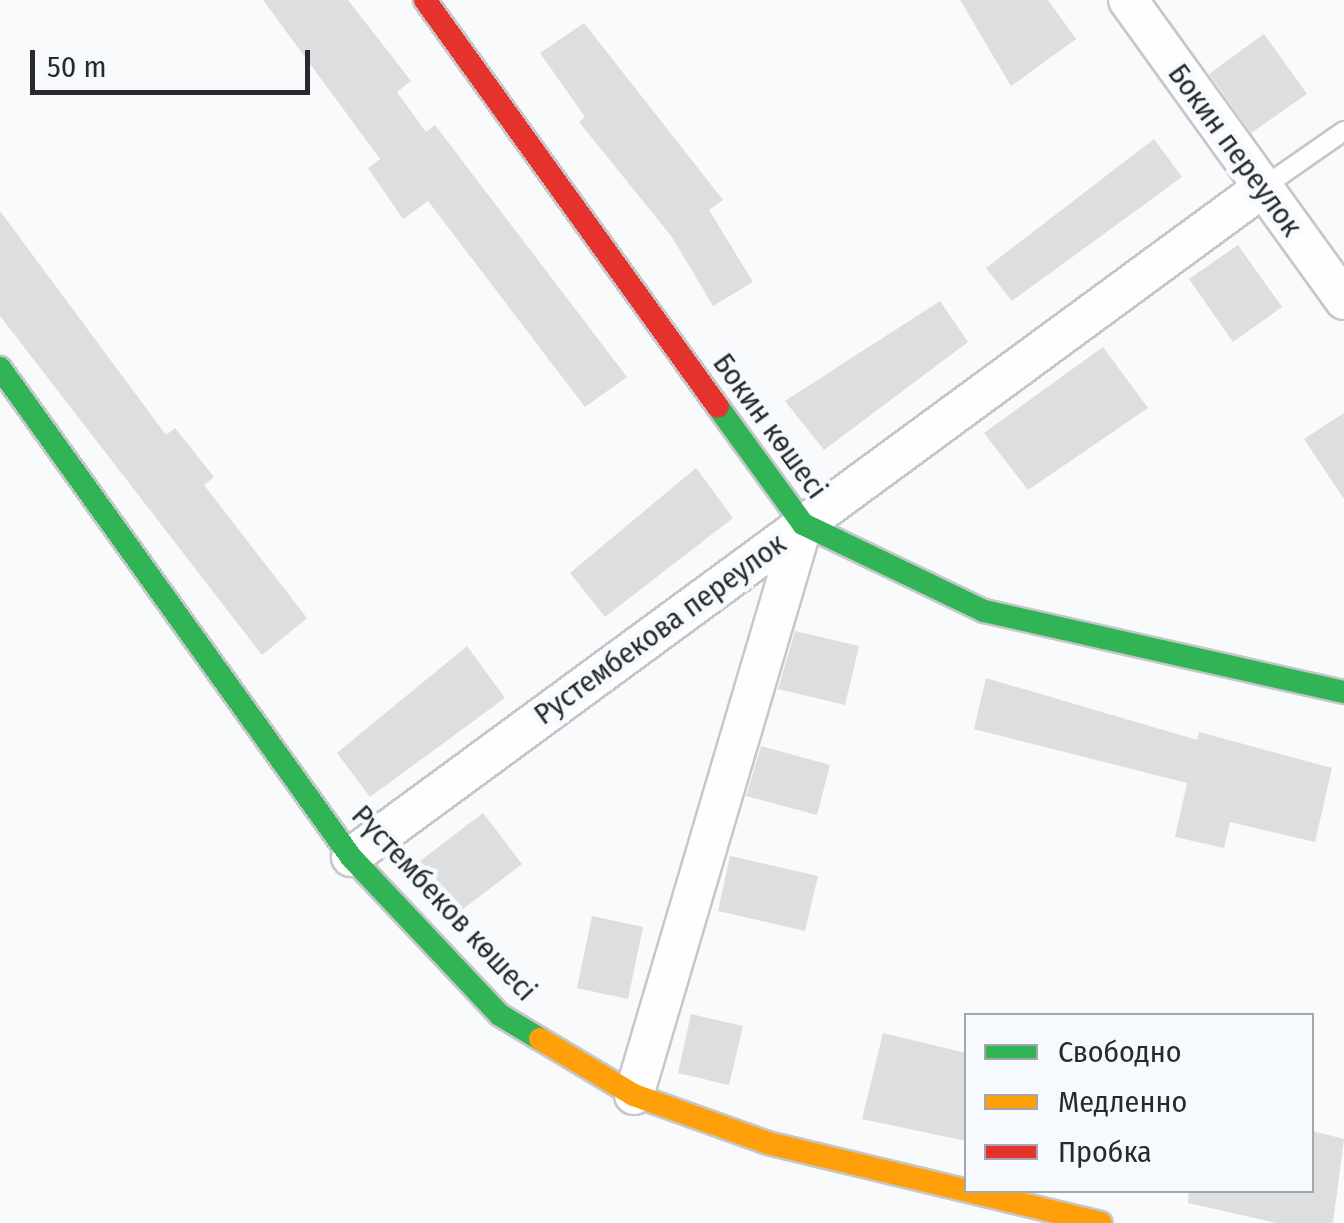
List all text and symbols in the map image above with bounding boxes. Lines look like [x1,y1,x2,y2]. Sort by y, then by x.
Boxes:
scale bar [35,30,315,92]
text: 50 m [47,49,107,85]
street label: Бокин переулок [1160,57,1310,243]
street label: Бокин көшесі [705,346,835,506]
street label: Рустембекова переулок [527,526,793,732]
street label: Рүстембеков көшесі [344,798,544,1008]
legend [964,1013,1314,1193]
text: Свободно [1058,1034,1181,1070]
text: Медленно [1058,1084,1187,1120]
text: Пробка [1058,1134,1152,1170]

